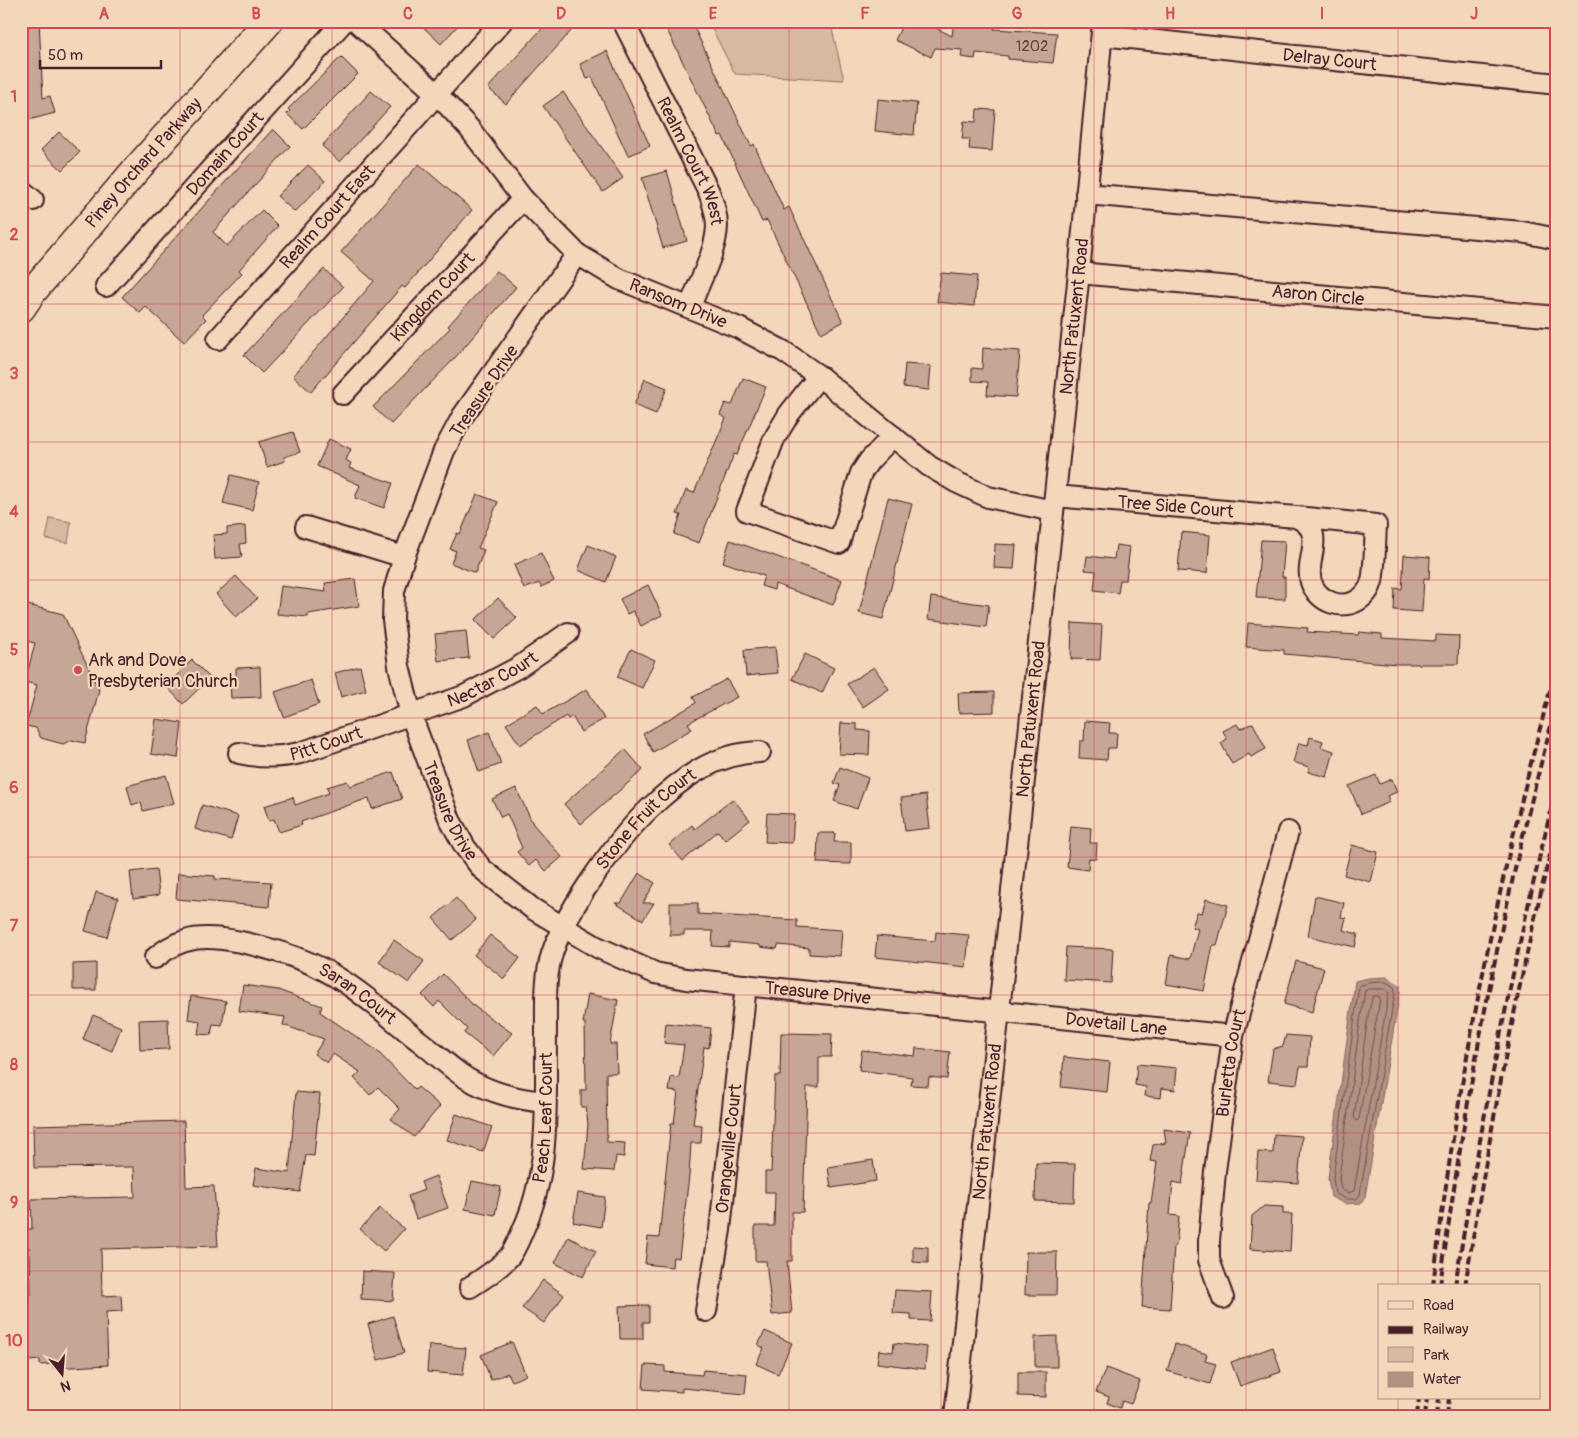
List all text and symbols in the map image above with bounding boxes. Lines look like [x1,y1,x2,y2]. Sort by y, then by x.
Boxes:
text: A [99,4,110,24]
text: B [251,4,261,24]
text: C [403,4,413,24]
text: D [556,4,566,24]
text: E [709,4,718,24]
text: F [860,4,870,24]
text: G [1012,4,1023,24]
text: H [1165,4,1175,24]
text: I [1320,4,1324,24]
text: J [1470,4,1478,24]
house number: 1202 [1016,37,1048,56]
scale bar [40,38,161,70]
street label: Delray Court [1281,44,1379,77]
text: 50 m [48,46,83,65]
text: 1 [11,87,17,107]
street label: Piney Orchard Parkway [80,93,207,233]
street label: Realm Court West [651,93,728,227]
street label: Domain Court [182,106,270,201]
street label: Realm Court East [275,159,381,274]
text: 2 [10,225,19,245]
street label: North Patuxent Road [1055,237,1094,396]
street label: Kingdom Court [386,247,481,347]
street label: Ransom Drive [626,273,731,334]
street label: Aaron Circle [1271,280,1365,311]
street label: Treasure Drive [445,340,524,442]
text: 3 [10,364,19,384]
street label: Tree Side Court [1117,491,1235,524]
text: 4 [9,502,19,522]
text: 5 [10,640,19,660]
street label: North Patuxent Road [1011,640,1051,799]
street label: Nectar Court [444,646,543,713]
place label: Ark and Dove Presbyterian Church [88,649,237,693]
marker: Ark and Dove Presbyterian Church [72,664,84,676]
street label: Pitt Court [288,721,366,767]
street label: Treasure Drive [417,758,482,866]
street label: Stone Fruit Court [591,763,701,874]
text: 6 [9,778,19,798]
text: 7 [10,916,19,936]
street label: Saran Court [314,958,402,1030]
street label: Treasure Drive [763,976,872,1010]
street label: Burletta Court [1211,1006,1252,1118]
street label: Dovetail Lane [1064,1008,1168,1041]
street label: North Patuxent Road [968,1042,1007,1201]
street label: Peach Leaf Court [528,1051,558,1185]
text: 8 [10,1055,18,1075]
street label: Orangeville Court [711,1082,748,1215]
text: 9 [10,1193,18,1213]
legend [1378,1284,1540,1400]
text: Road [1423,1296,1454,1315]
text: Railway [1423,1320,1469,1339]
text: 10 [5,1331,23,1351]
text: Park [1423,1346,1450,1365]
north arrow [38,1350,88,1400]
text: Water [1423,1370,1462,1389]
text: N [59,1376,73,1395]

